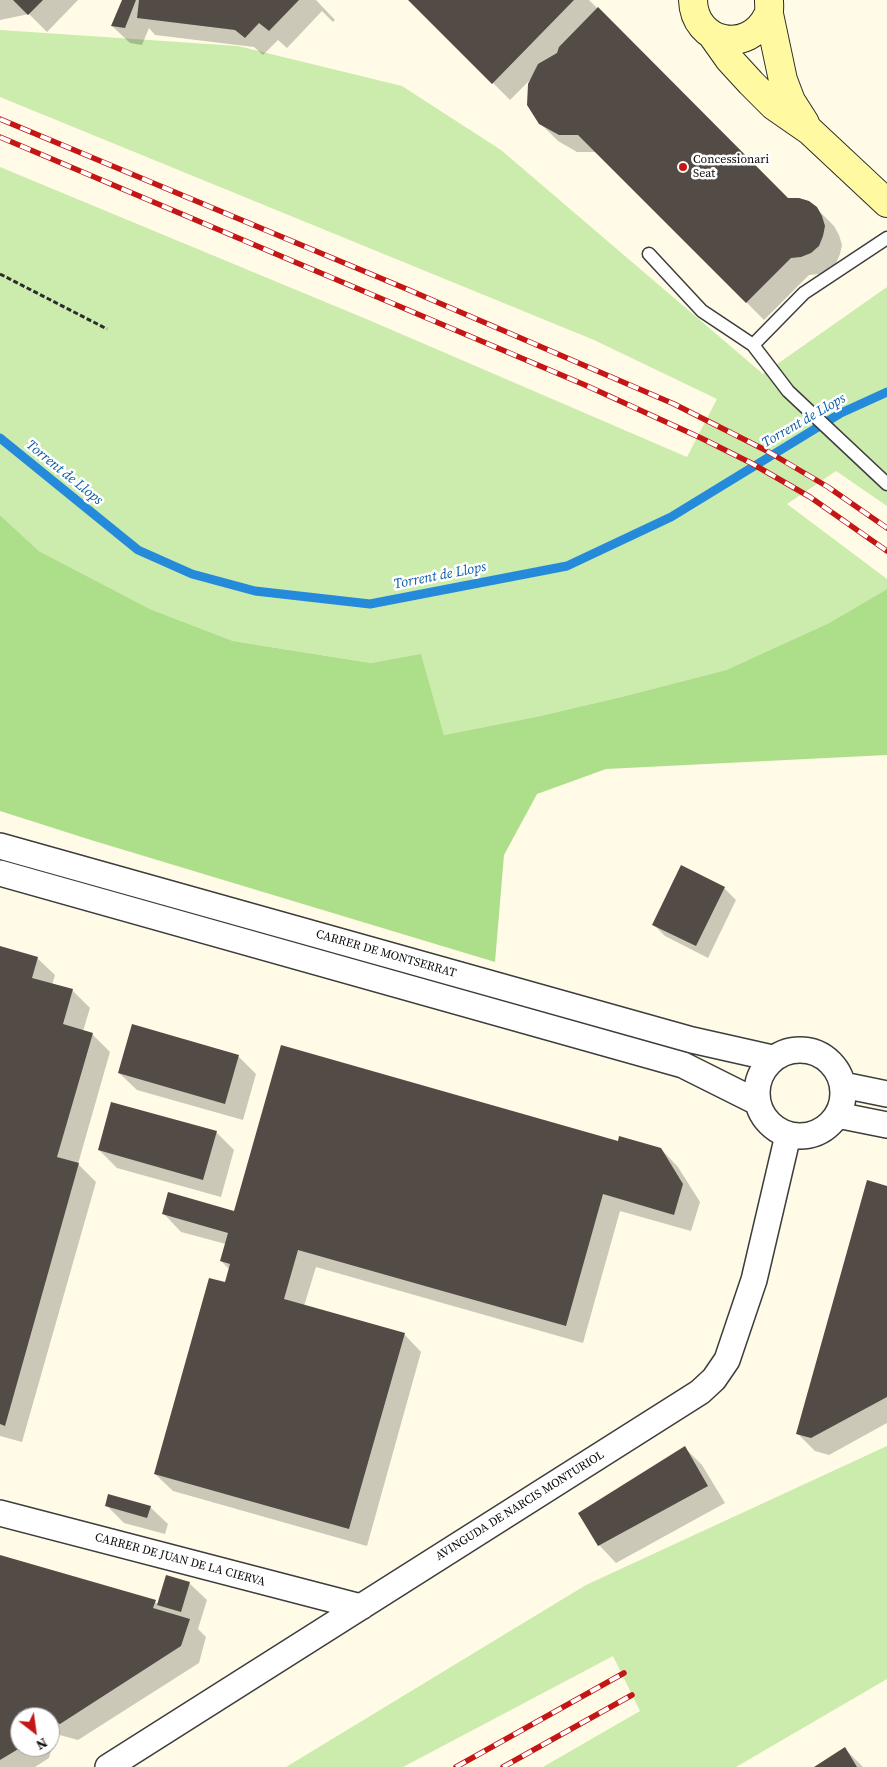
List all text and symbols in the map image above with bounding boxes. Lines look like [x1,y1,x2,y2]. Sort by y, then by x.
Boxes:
place label: Concessionari Seat [693,153,769,181]
marker: Concessionari Seat [677,161,689,173]
water label: Torrent de Llops [759,390,849,452]
water label: Torrent de Llops [22,437,106,509]
water label: Torrent de Llops [392,559,488,593]
street label: CARRER DE MONTSERRAT [314,927,458,981]
street label: AVINGUDA DE NARCIS MONTURIOL [433,1448,607,1564]
street label: CARRER DE JUAN DE LA CIERVA [93,1530,267,1590]
north arrow [10,1707,60,1757]
text: N [33,1733,51,1755]

